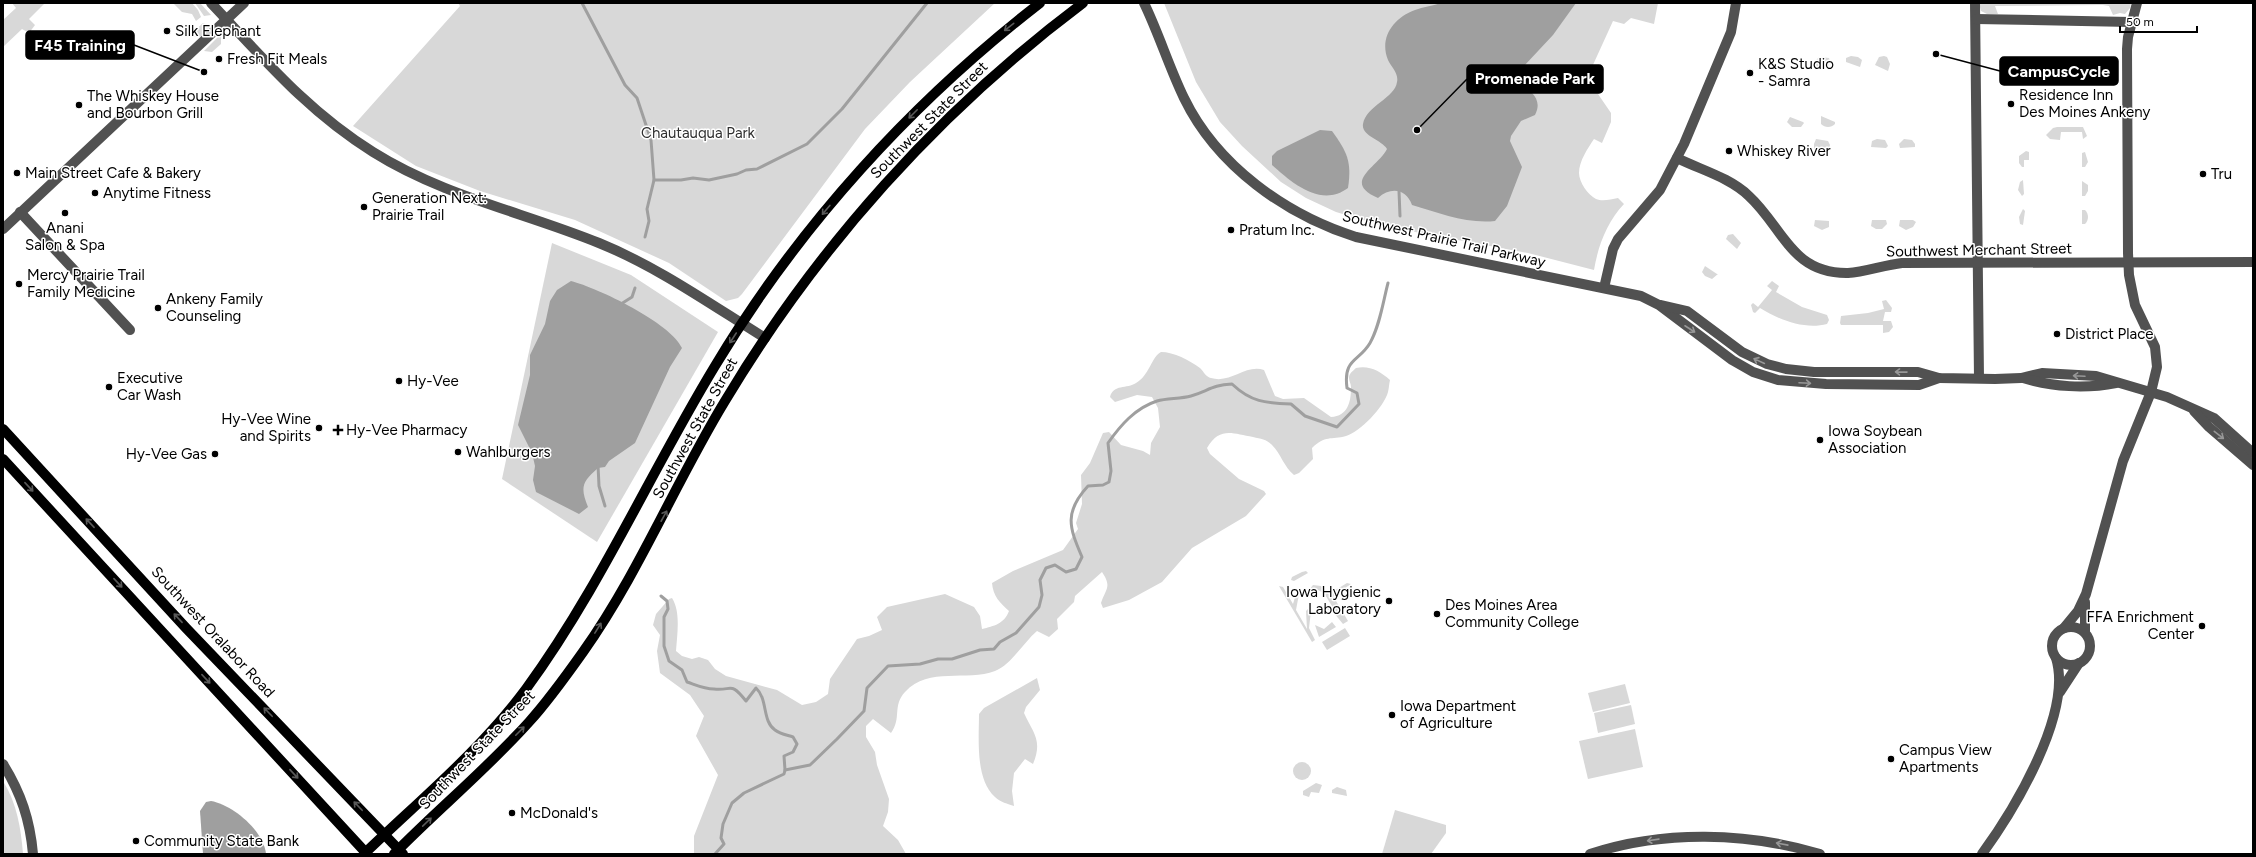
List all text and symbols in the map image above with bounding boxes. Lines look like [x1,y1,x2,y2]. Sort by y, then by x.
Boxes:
scale bar [2120,8,2197,34]
text: 50 m [2126,15,2154,29]
place label: Silk Elephant [175,22,262,40]
one-way arrow [1004,23,1015,31]
marker: Silk Elephant [162,26,172,36]
callout: F45 Training [26,31,134,59]
text: F45 Training [34,36,126,55]
place label: Fresh Fit Meals [227,50,327,68]
marker: Fresh Fit Meals [214,54,224,64]
place label: K&S Studio - Samra [1758,55,1834,90]
street label: Southwest State Street [867,57,992,182]
callout: CampusCycle [2000,57,2118,85]
text: CampusCycle [2008,62,2110,81]
callout: Promenade Park [1467,65,1603,93]
marker: K&S Studio - Samra [1745,68,1755,78]
text: Promenade Park [1475,69,1596,88]
place label: Residence Inn Des Moines Ankeny [2019,86,2150,121]
place label: The Whiskey House and Bourbon Grill [87,87,219,122]
marker: Residence Inn Des Moines Ankeny [2006,99,2016,109]
marker: The Whiskey House and Bourbon Grill [74,100,84,110]
one-way arrow [908,109,918,119]
park label: Chautauqua Park [641,124,756,142]
place label: Whiskey River [1737,142,1831,160]
marker: Whiskey River [1724,146,1734,156]
place label: Main Street Cafe & Bakery [25,164,201,182]
place label: Tru [2211,165,2232,183]
marker: Main Street Cafe & Bakery [12,168,22,178]
marker: Tru [2198,169,2208,179]
place label: Anytime Fitness [103,184,211,202]
marker: Anytime Fitness [90,188,100,198]
place label: Generation Next: Prairie Trail [372,189,487,224]
marker: Generation Next: Prairie Trail [359,202,369,212]
one-way arrow [821,205,830,216]
street label: Southwest Prairie Trail Parkway [1341,207,1547,271]
marker: Anani Salon & Spa [60,208,70,218]
place label: Anani Salon & Spa [25,219,105,254]
place label: Pratum Inc. [1239,221,1315,239]
marker: Pratum Inc. [1226,225,1236,235]
street label: Southwest Merchant Street [1886,239,2073,261]
place label: Mercy Prairie Trail Family Medicine [27,266,145,301]
marker: Mercy Prairie Trail Family Medicine [14,279,24,289]
place label: Ankeny Family Counseling [166,290,263,325]
marker: Ankeny Family Counseling [153,303,163,313]
one-way arrow [1684,325,1695,333]
place label: District Place [2065,325,2153,343]
marker: District Place [2052,329,2062,339]
one-way arrow [729,332,737,343]
street label: Southwest State Street [649,354,741,502]
one-way arrow [1753,357,1765,364]
one-way arrow [1895,368,1908,376]
place label: Executive Car Wash [117,369,183,404]
place label: Hy-Vee [407,372,459,390]
one-way arrow [2073,372,2086,379]
marker: Hy-Vee [394,376,404,386]
one-way arrow [1798,380,1811,387]
marker: Executive Car Wash [104,382,114,392]
place label: Hy-Vee Wine and Spirits [221,410,311,445]
place label: Hy-Vee Pharmacy [346,421,467,439]
place label: Iowa Soybean Association [1828,422,1922,457]
marker: Hy-Vee Wine and Spirits [314,423,324,433]
marker: Hy-Vee Pharmacy [333,425,343,435]
one-way arrow [2213,430,2224,439]
marker: Iowa Soybean Association [1815,435,1825,445]
place label: Wahlburgers [466,443,550,461]
place label: Hy-Vee Gas [126,445,207,463]
marker: Wahlburgers [453,447,463,457]
marker: Hy-Vee Gas [210,449,220,459]
one-way arrow [25,482,34,493]
one-way arrow [660,510,668,522]
one-way arrow [85,518,94,528]
street label: Southwest Oralabor Road [148,563,278,701]
one-way arrow [113,578,122,588]
place label: Iowa Hygienic Laboratory [1286,583,1381,618]
marker: Iowa Hygienic Laboratory [1384,596,1394,606]
place label: Des Moines Area Community College [1445,596,1579,631]
place label: FFA Enrichment Center [2087,608,2194,643]
marker: Des Moines Area Community College [1432,609,1442,619]
one-way arrow [173,613,182,623]
marker: FFA Enrichment Center [2197,621,2207,631]
one-way arrow [595,622,603,634]
one-way arrow [201,673,210,684]
street label: Southwest State Street [416,687,539,813]
place label: Iowa Department of Agriculture [1400,697,1517,732]
one-way arrow [263,707,273,717]
marker: Iowa Department of Agriculture [1387,710,1397,720]
one-way arrow [515,726,525,736]
place label: Campus View Apartments [1899,741,1992,776]
marker: Campus View Apartments [1886,754,1896,764]
one-way arrow [289,769,298,779]
one-way arrow [353,801,363,811]
place label: McDonald's [520,804,598,822]
marker: McDonald's [507,808,517,818]
one-way arrow [422,818,432,827]
place label: Community State Bank [144,832,300,850]
marker: Community State Bank [131,836,141,846]
one-way arrow [1647,836,1660,844]
one-way arrow [1776,840,1789,848]

